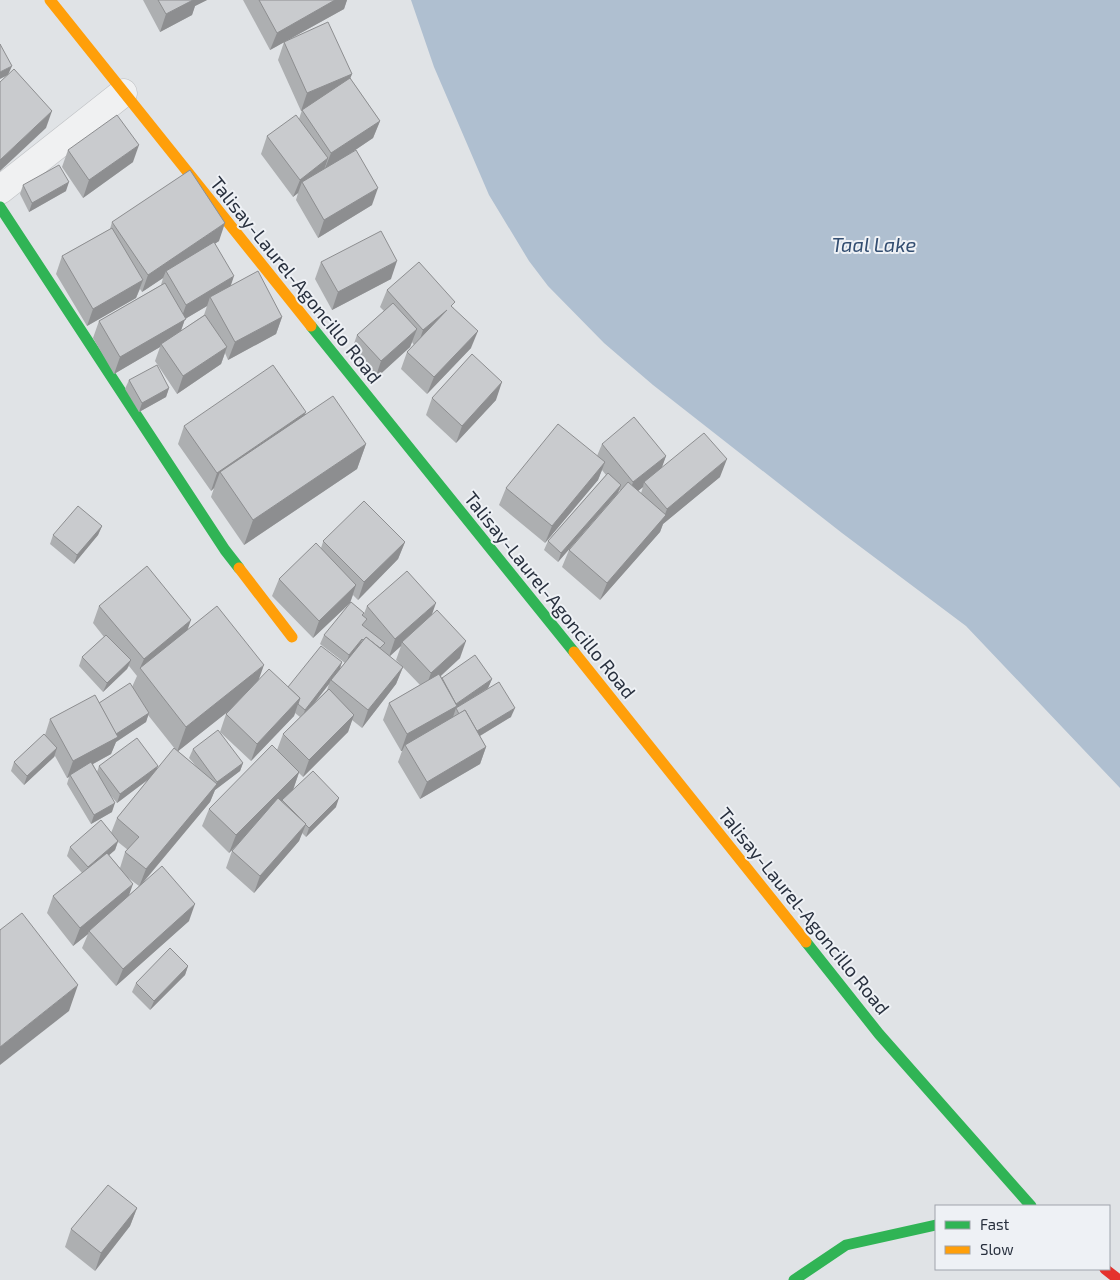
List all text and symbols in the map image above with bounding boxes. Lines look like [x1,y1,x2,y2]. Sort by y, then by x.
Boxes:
street label: Talisay-Laurel-Agoncillo Road [206,172,387,388]
water label: Taal Lake [832,232,917,256]
street label: Talisay-Laurel-Agoncillo Road [460,487,641,703]
street label: Talisay-Laurel-Agoncillo Road [714,803,895,1019]
legend [935,1205,1110,1270]
text: Fast [980,1215,1010,1233]
text: Slow [980,1240,1014,1258]

